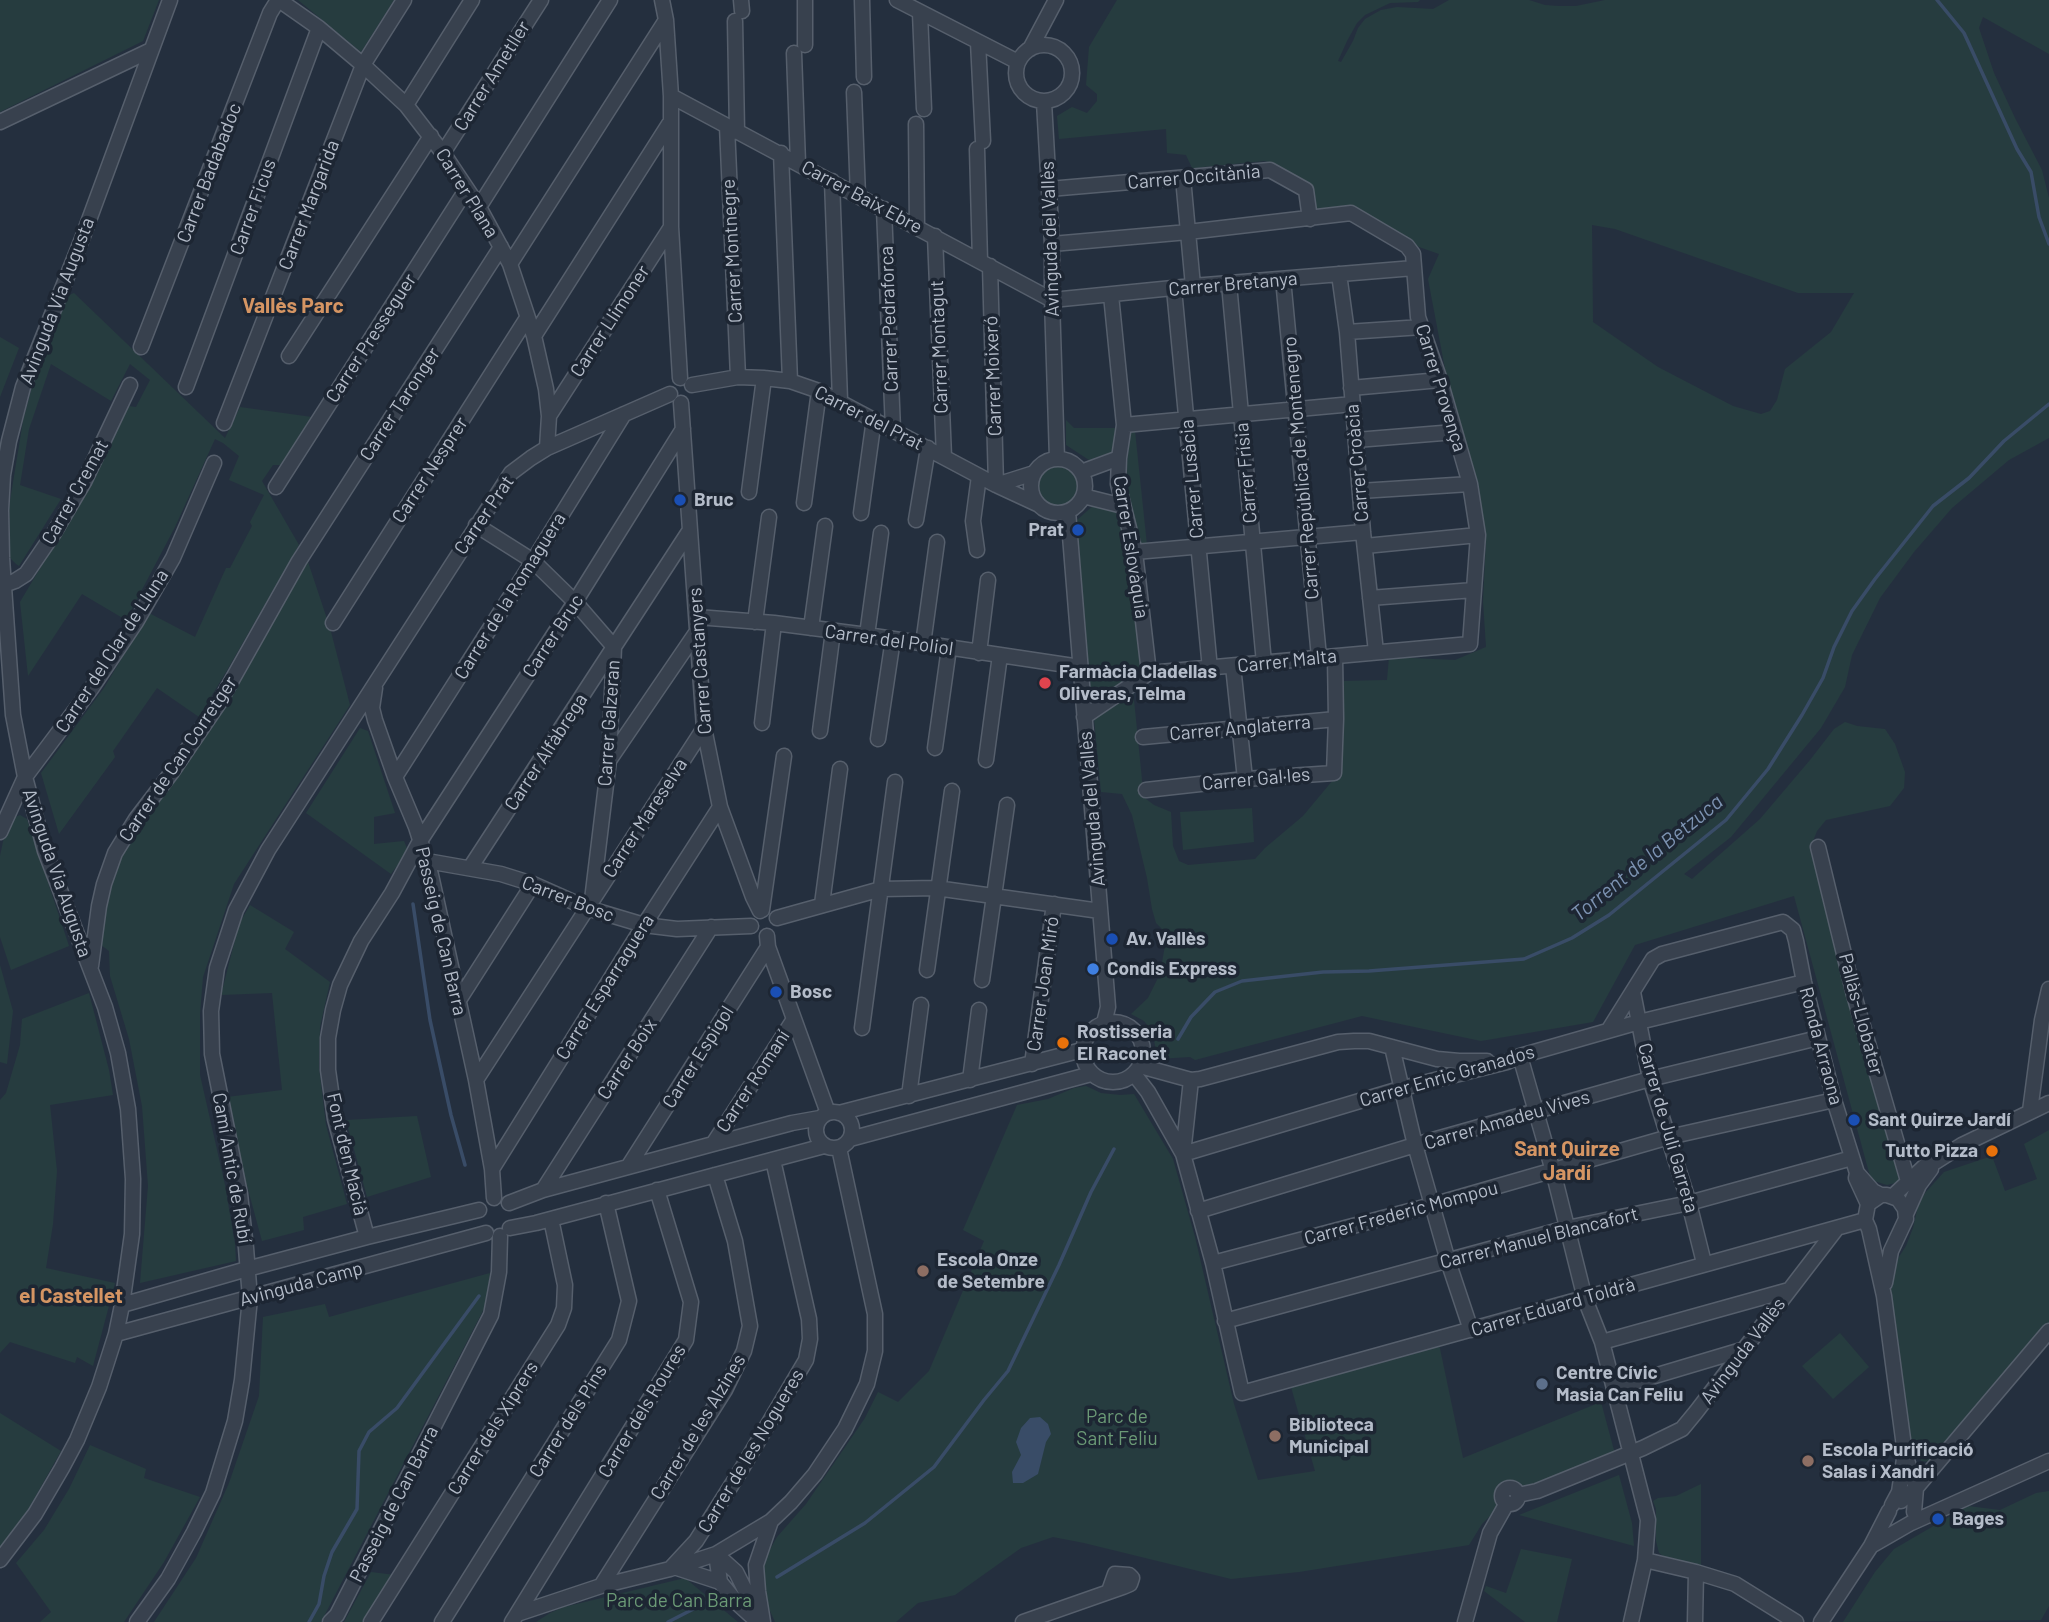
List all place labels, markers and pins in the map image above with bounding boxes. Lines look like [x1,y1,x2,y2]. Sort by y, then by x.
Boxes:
place label: Bruc [694,489,734,511]
marker: Bruc [672,492,688,508]
place label: Prat [1028,519,1064,541]
marker: Prat [1070,522,1086,538]
place label: Farmàcia Cladellas Oliveras, Telma [1059,661,1217,705]
marker: Farmàcia Cladellas Oliveras, Telma [1037,675,1053,691]
place label: Av. Vallès [1126,928,1206,950]
marker: Av. Vallès [1104,931,1120,947]
place label: Condis Express [1107,958,1237,980]
marker: Condis Express [1085,961,1101,977]
place label: Bosc [790,981,832,1003]
marker: Bosc [768,984,784,1000]
place label: Rostisseria El Raconet [1077,1021,1172,1065]
marker: Rostisseria El Raconet [1055,1035,1071,1051]
place label: Sant Quirze Jardí [1868,1109,2011,1131]
marker: Sant Quirze Jardí [1846,1112,1862,1128]
place label: Tutto Pizza [1885,1140,1978,1162]
marker: Tutto Pizza [1984,1143,2000,1159]
place label: Escola Onze de Setembre [937,1249,1045,1293]
marker: Escola Onze de Setembre [915,1263,931,1279]
place label: Centre Cívic Masia Can Feliu [1556,1362,1683,1406]
marker: Centre Cívic Masia Can Feliu [1534,1376,1550,1392]
place label: Biblioteca Municipal [1289,1414,1374,1458]
marker: Biblioteca Municipal [1267,1428,1283,1444]
place label: Escola Purificació Salas i Xandri [1822,1439,1973,1483]
marker: Escola Purificació Salas i Xandri [1800,1453,1816,1469]
place label: Bages [1952,1508,2004,1530]
marker: Bages [1930,1511,1946,1527]

